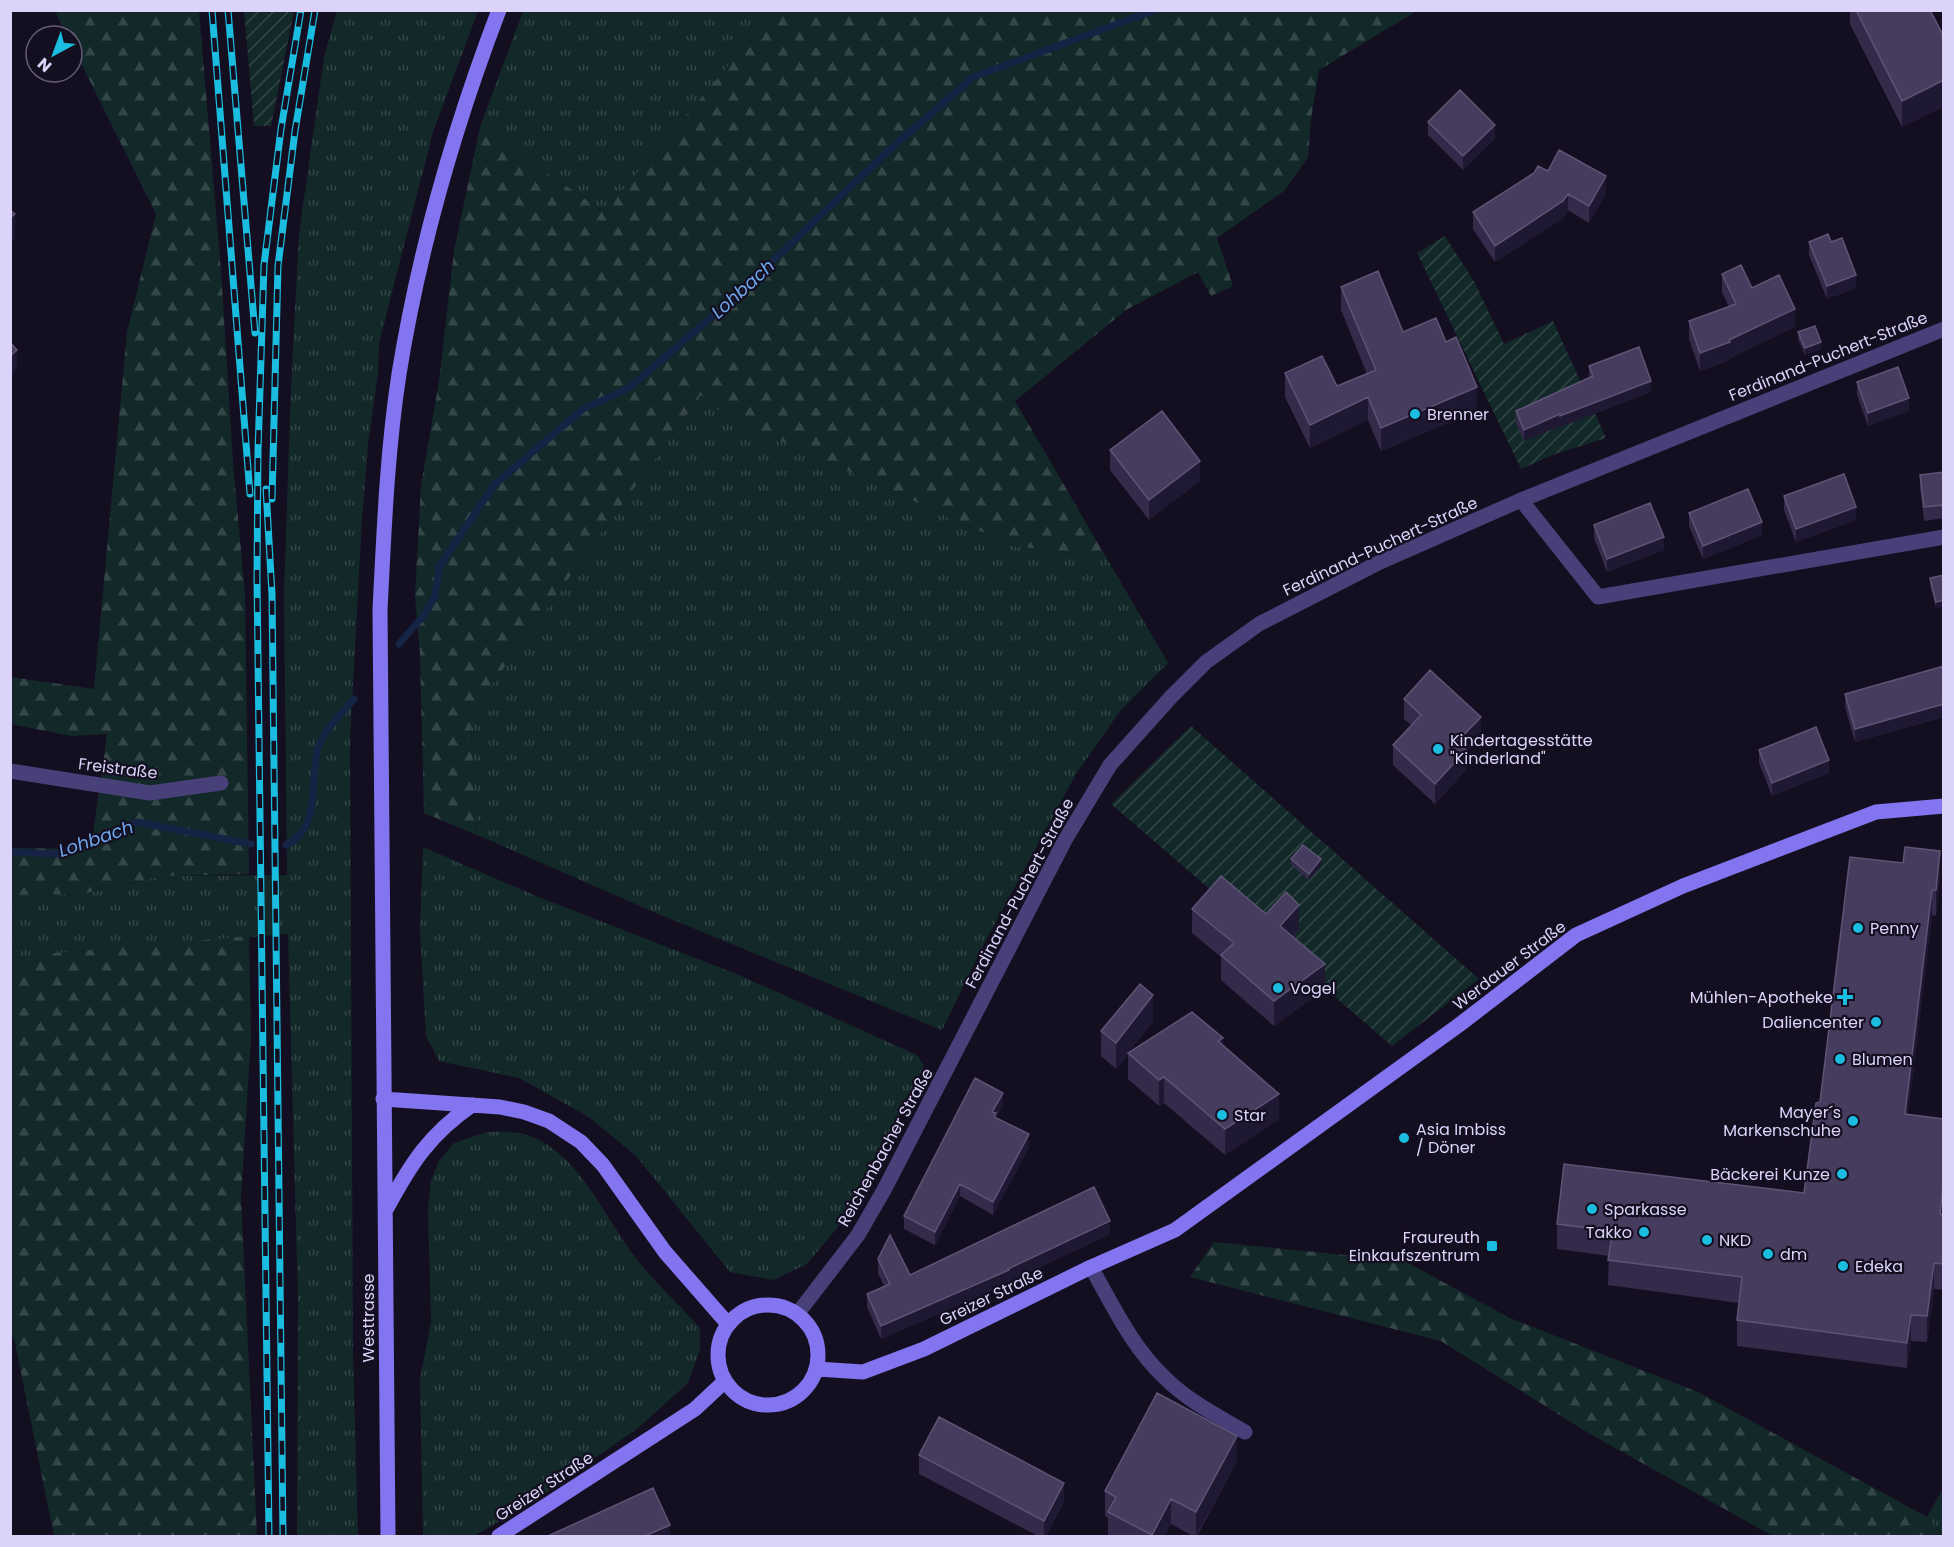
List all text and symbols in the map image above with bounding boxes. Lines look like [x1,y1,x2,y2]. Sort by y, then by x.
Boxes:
north arrow [24,24,84,84]
text: N [32,52,57,78]
water label: Lohbach [705,253,780,324]
street label: Ferdinand-Puchert-Straße [1725,306,1931,407]
place label: Brenner [1427,403,1489,426]
marker: Brenner [1408,407,1422,421]
street label: Ferdinand-Puchert-Straße [1279,491,1481,602]
place label: Kindertagesstätte "Kinderland" [1450,729,1593,770]
marker: Kindertagesstätte "Kinderland" [1431,742,1445,756]
street label: Freistraße [77,752,159,785]
street label: Ferdinand-Puchert-Straße [959,794,1079,992]
water label: Lohbach [55,814,137,863]
street label: Werdauer Straße [1448,915,1571,1016]
place label: Penny [1870,917,1919,940]
marker: Penny [1851,921,1865,935]
place label: Vogel [1290,977,1336,1000]
marker: Vogel [1271,981,1285,995]
place label: Mühlen-Apotheke [1690,986,1833,1009]
marker: Mühlen-Apotheke [1838,990,1852,1004]
place label: Daliencenter [1762,1011,1864,1034]
marker: Daliencenter [1869,1015,1883,1029]
place label: Blumen [1852,1048,1913,1071]
marker: Blumen [1833,1052,1847,1066]
street label: Reichenbacher Straße [832,1064,939,1231]
place label: Mayer´s Markenschuhe [1723,1101,1841,1142]
place label: Star [1234,1104,1266,1127]
marker: Star [1215,1108,1229,1122]
marker: Mayer´s Markenschuhe [1846,1114,1860,1128]
place label: Asia Imbiss / Döner [1416,1118,1506,1159]
marker: Asia Imbiss / Döner [1397,1131,1411,1145]
place label: Bäckerei Kunze [1710,1163,1830,1186]
marker: Bäckerei Kunze [1835,1167,1849,1181]
place label: Sparkasse [1604,1198,1687,1221]
marker: Sparkasse [1585,1202,1599,1216]
place label: Takko [1586,1221,1632,1244]
marker: Takko [1637,1225,1651,1239]
place label: Fraureuth Einkaufszentrum [1349,1226,1480,1267]
place label: NKD [1719,1229,1751,1252]
marker: NKD [1700,1233,1714,1247]
marker: Fraureuth Einkaufszentrum [1485,1239,1499,1253]
place label: dm [1780,1243,1807,1266]
marker: dm [1761,1247,1775,1261]
place label: Edeka [1855,1255,1903,1278]
marker: Edeka [1836,1259,1850,1273]
street label: Greizer Straße [936,1261,1047,1331]
street label: Westtrasse [357,1273,380,1362]
street label: Greizer Straße [491,1446,598,1527]

